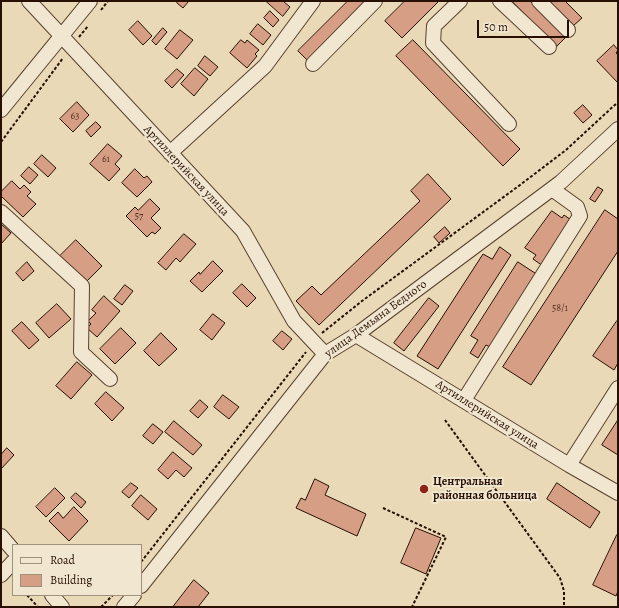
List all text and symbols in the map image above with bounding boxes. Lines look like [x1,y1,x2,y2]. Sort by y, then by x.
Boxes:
scale bar [479,12,571,38]
text: 50 m [484,19,508,35]
house number: 63 [71,111,79,123]
street label: Артиллерийская улица [140,123,232,219]
house number: 61 [102,154,110,166]
house number: 57 [135,211,143,223]
street label: улица Демьяна Бедного [322,277,430,361]
house number: 58/1 [552,303,568,315]
street label: Артиллерийская улица [433,377,541,453]
place label: Центральная районная больница [433,475,537,503]
marker: Центральная районная больница [418,483,430,495]
legend [12,544,142,596]
text: Road [50,552,75,568]
text: Building [50,572,92,588]

